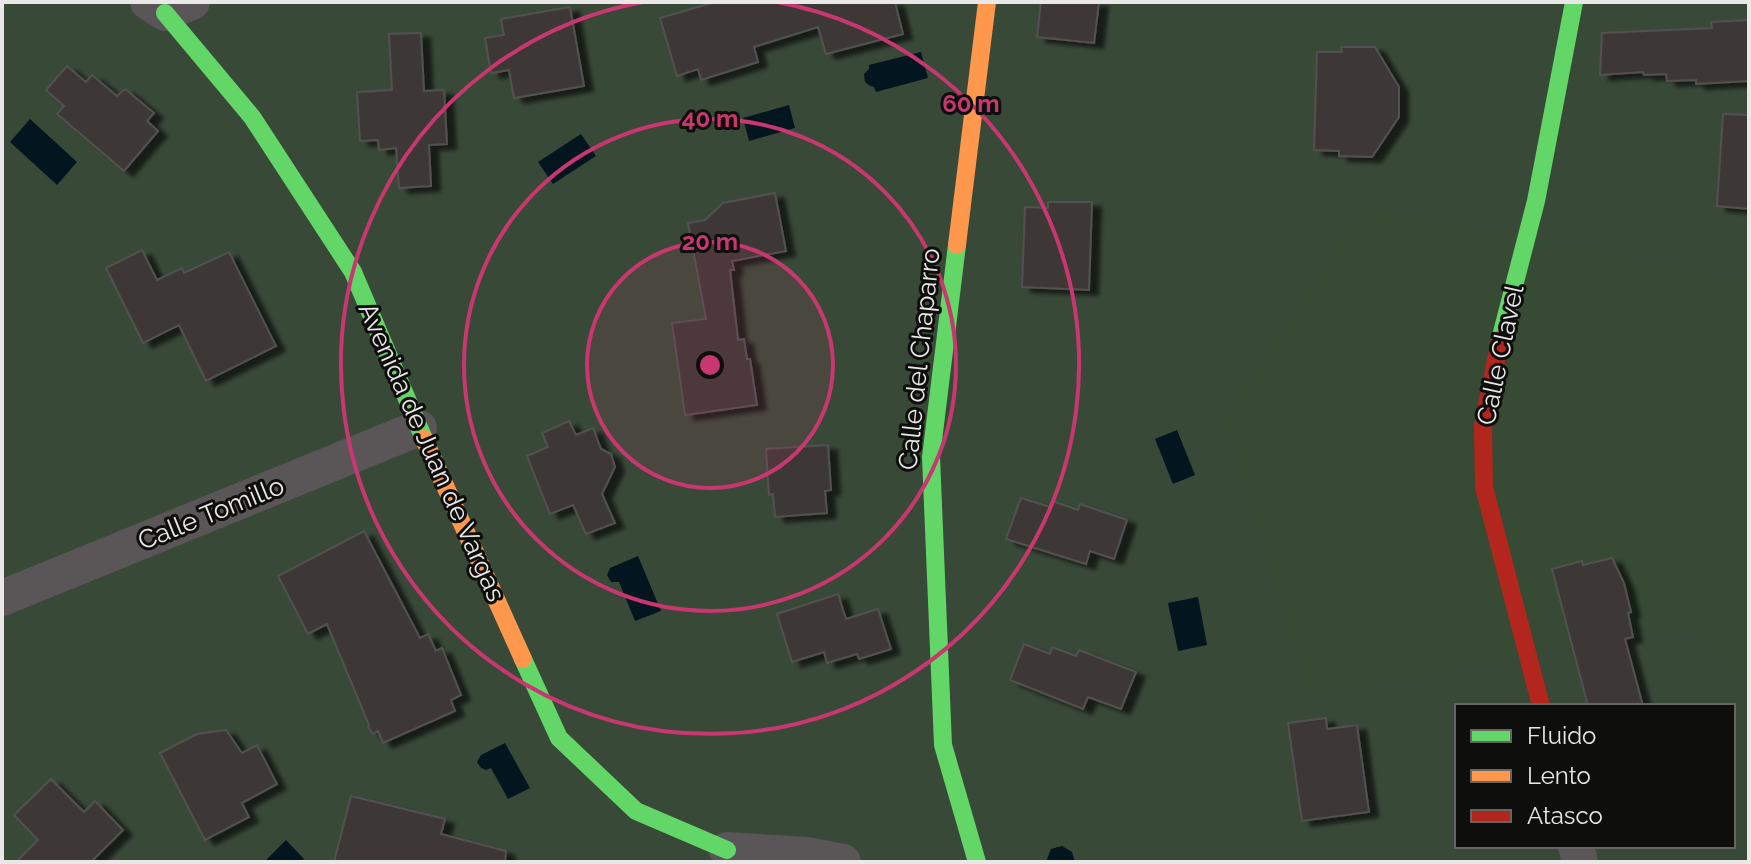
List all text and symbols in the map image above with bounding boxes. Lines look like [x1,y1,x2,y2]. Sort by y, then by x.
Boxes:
text: 60 m [942,89,1000,118]
text: 40 m [682,104,738,133]
text: 20 m [682,227,738,256]
street label: Calle del Chaparro [892,247,946,471]
street label: Calle Clavel [1471,281,1530,428]
street label: Avenida de Juan de Vargas [353,298,511,606]
centre of rings [696,351,724,379]
street label: Calle Tomillo [134,470,288,556]
legend [1455,704,1735,848]
text: Fluido [1527,721,1596,750]
text: Lento [1527,761,1591,790]
text: Atasco [1527,801,1603,830]

